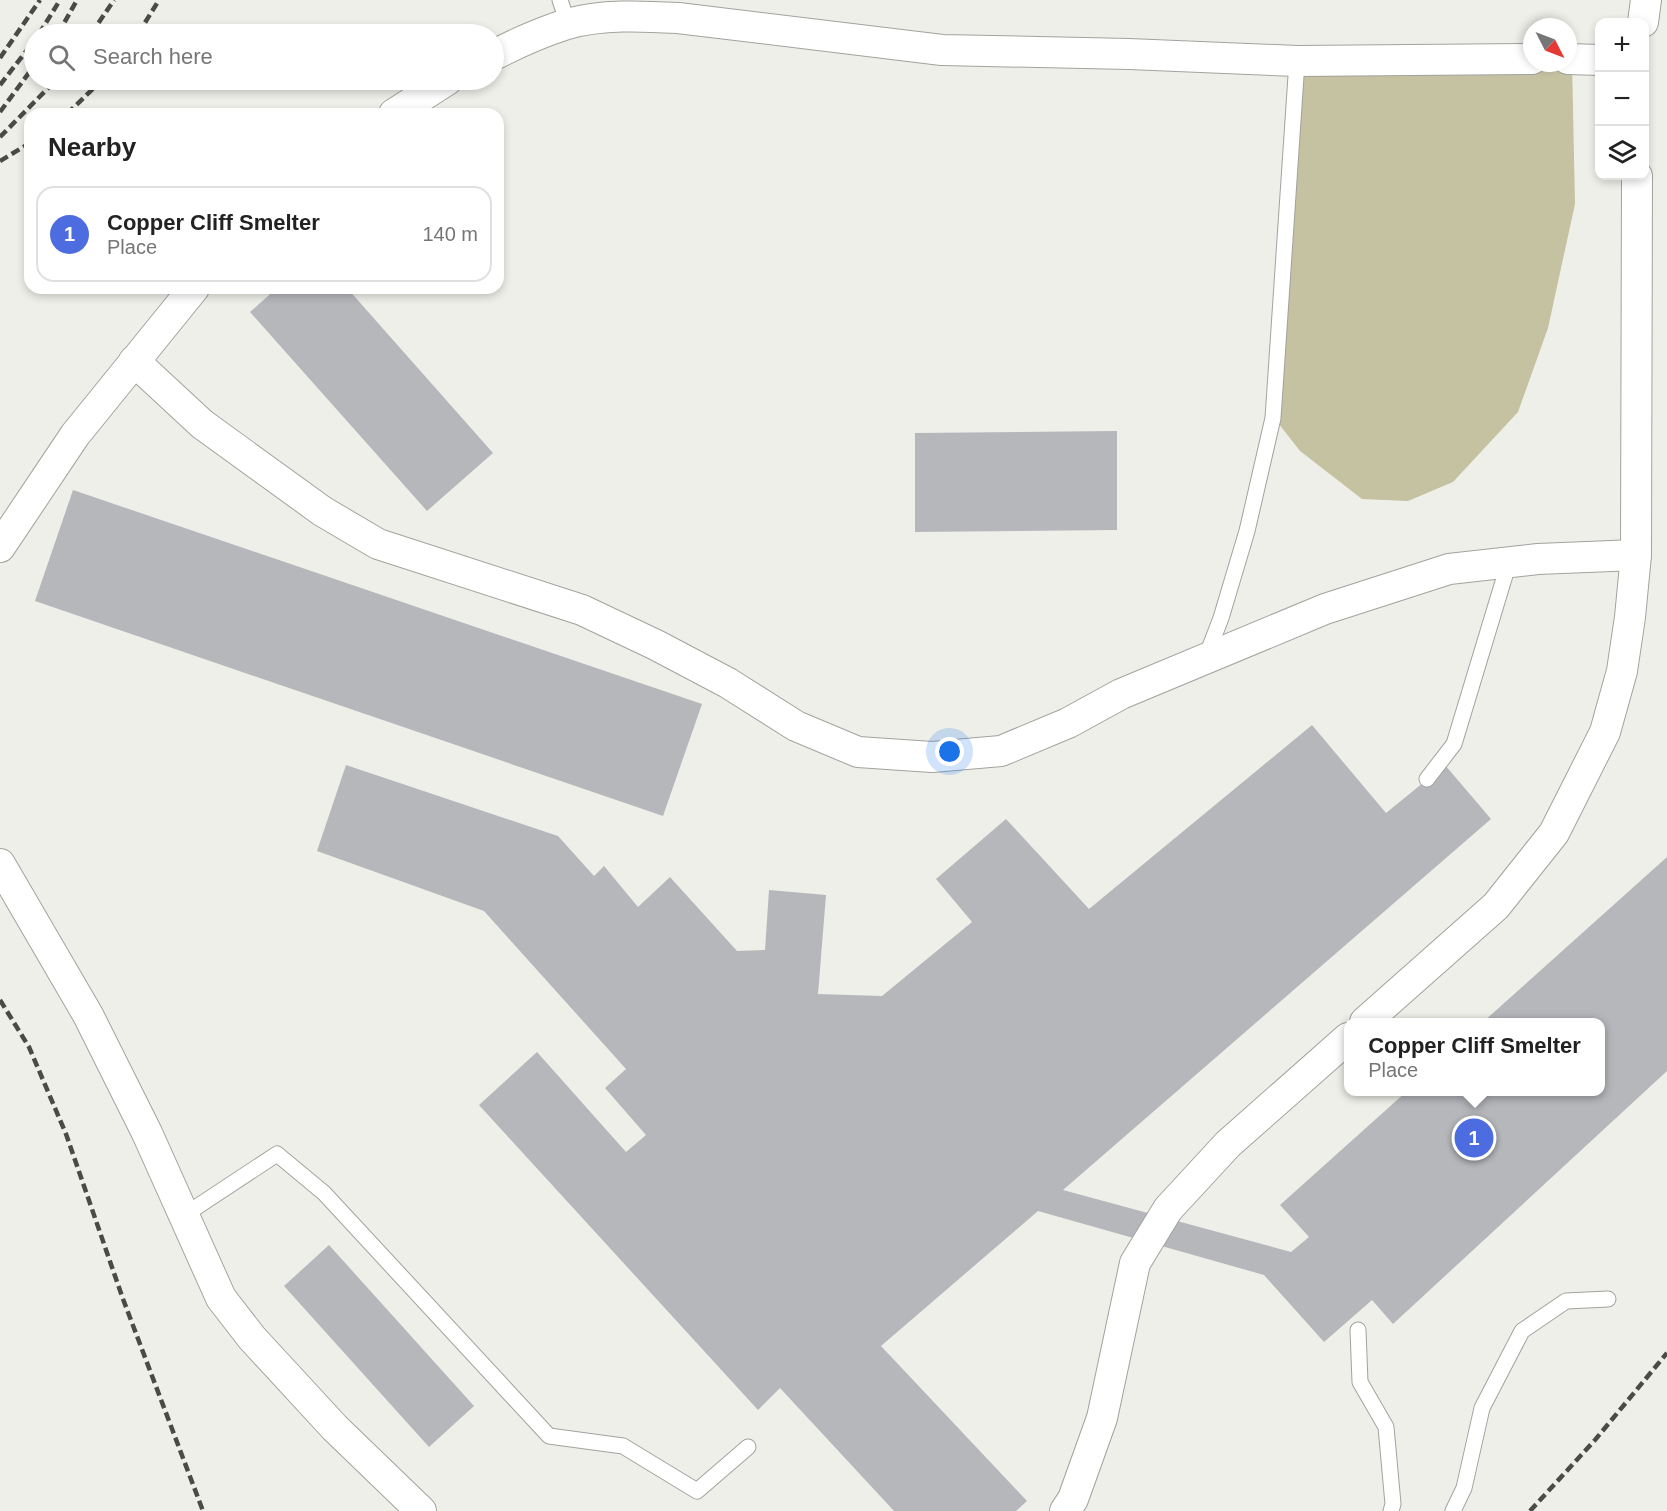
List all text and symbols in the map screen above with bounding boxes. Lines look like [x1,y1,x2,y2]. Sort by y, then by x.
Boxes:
north arrow [1523,18,1577,72]
map controls [1595,18,1649,180]
button: + [1595,18,1649,72]
search box [24,24,504,90]
icon: search [45,41,78,74]
text: Search here [93,44,213,69]
button: − [1595,72,1649,126]
button: layers [1595,126,1649,180]
text: Nearby [48,132,136,162]
text: Copper Cliff Smelter [107,210,320,235]
text: 1 [64,223,75,245]
text: 140 m [422,223,478,245]
text: Place [107,236,157,258]
your location [935,737,964,766]
popup [1344,1018,1605,1096]
text: Copper Cliff Smelter [1368,1033,1581,1058]
text: Place [1368,1059,1418,1081]
pin: 1 [1454,1116,1494,1160]

